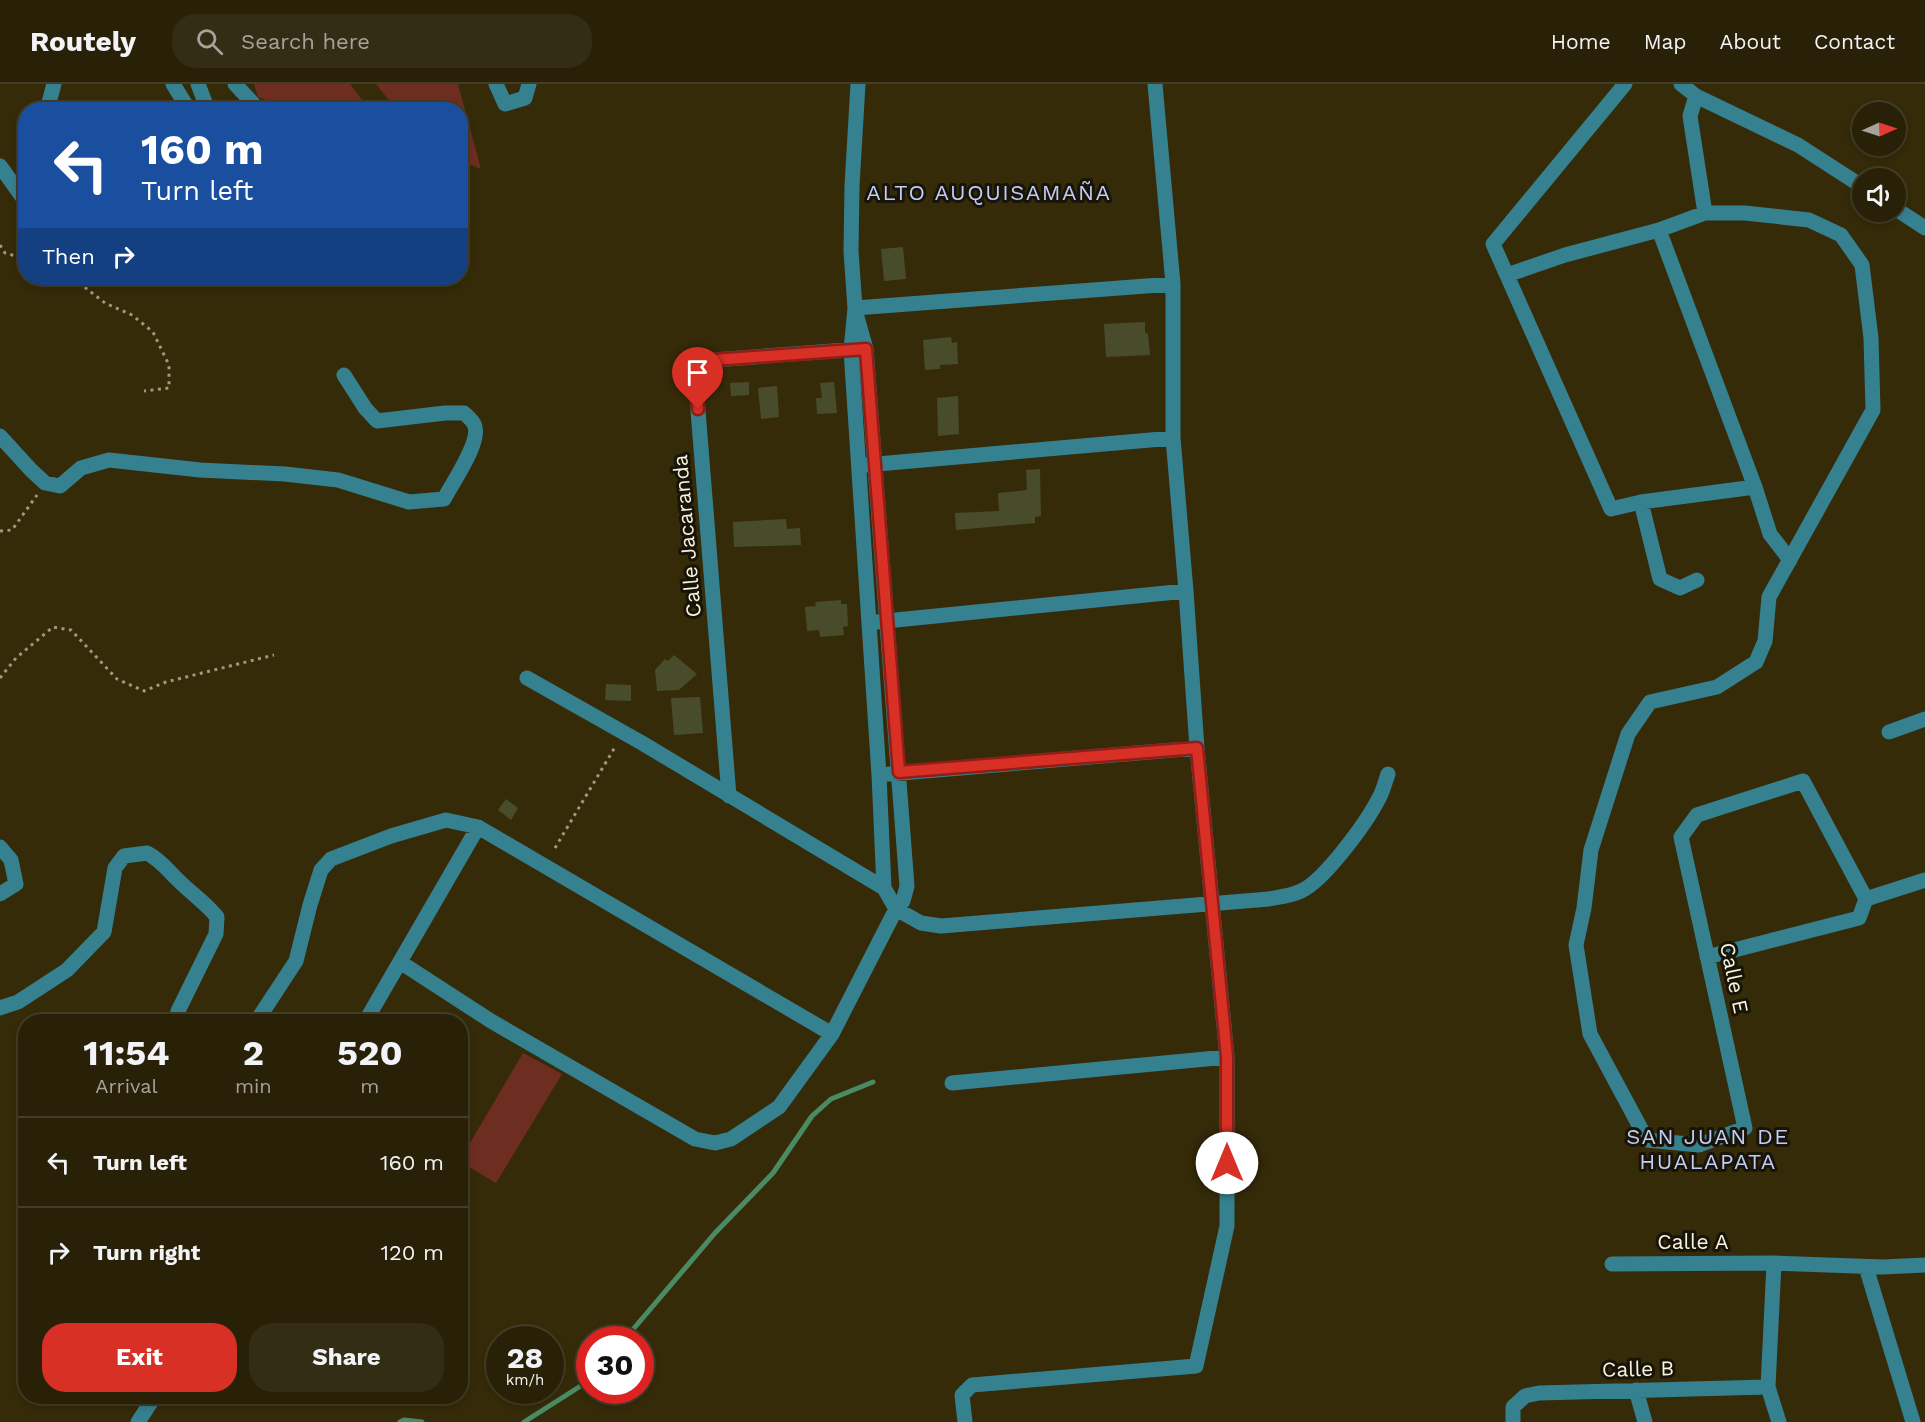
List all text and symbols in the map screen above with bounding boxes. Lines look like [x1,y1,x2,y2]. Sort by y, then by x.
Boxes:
search box [172,14,592,68]
text: Routely [30,25,136,58]
icon: search [193,25,226,58]
text: Search here [241,29,370,54]
text: Home [1551,29,1611,54]
text: Map [1644,29,1687,54]
text: About [1720,29,1781,54]
text: Contact [1814,29,1895,54]
north arrow [1852,102,1906,156]
map controls [1852,102,1906,222]
text: 160 m [141,125,264,174]
icon: left [42,126,120,204]
button: sound [1852,168,1906,222]
text: Turn left [141,175,253,207]
district label: ALTO AUQUISAMAÑA [866,180,1112,205]
icon: right [107,240,140,273]
text: Then [42,244,95,269]
pin [672,347,723,409]
icon: arrive [681,356,714,389]
street label: Calle Jacaranda [667,454,706,618]
street label: Calle E [1715,940,1754,1016]
text: 11:54 [83,1032,170,1074]
text: 2 [243,1032,264,1074]
text: 520 [337,1032,403,1074]
text: Arrival [95,1074,158,1098]
text: min [235,1074,272,1098]
text: m [360,1074,379,1098]
district label: SAN JUAN DE HUALAPATA [1626,1124,1790,1174]
position arrow [1195,1131,1259,1195]
icon: left [42,1146,75,1179]
text: Turn left [93,1150,187,1175]
text: 160 m [380,1150,444,1175]
street label: Calle A [1657,1229,1729,1254]
icon: right [42,1236,75,1269]
text: Turn right [93,1240,200,1265]
text: 120 m [380,1240,444,1265]
button: Exit [42,1323,237,1392]
button: Share [249,1323,444,1392]
speed limit sign: 30 [576,1326,654,1404]
text: 28 [507,1340,543,1375]
street label: Calle B [1602,1355,1674,1382]
text: km/h [506,1371,544,1389]

